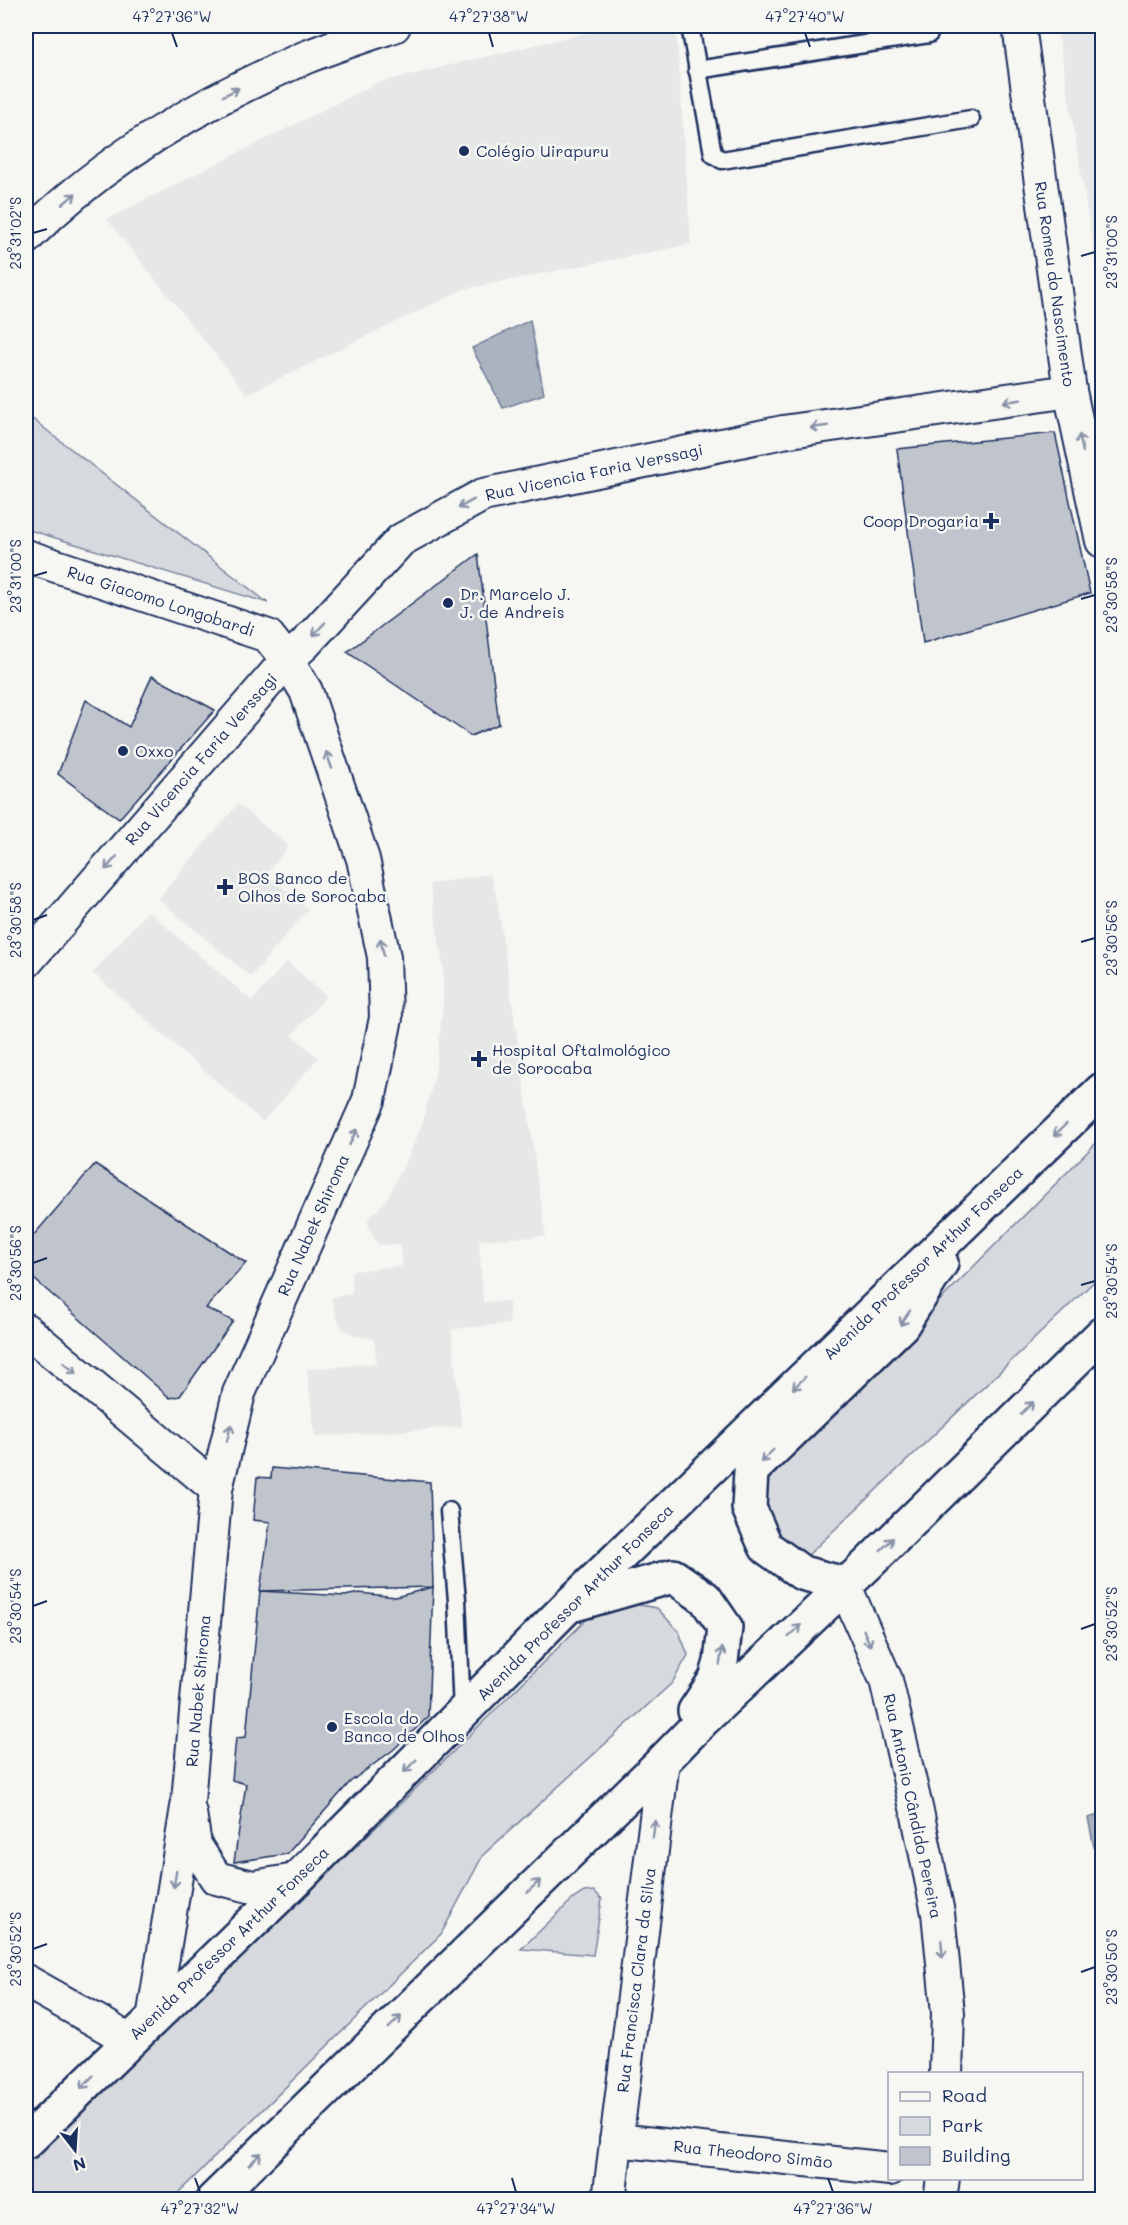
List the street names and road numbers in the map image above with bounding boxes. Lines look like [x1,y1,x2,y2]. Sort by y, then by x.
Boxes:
street label: Rua Romeu do Nascimento [1031,180,1080,388]
street label: Rua Vicencia Faria Verssagi [483,438,705,505]
street label: Rua Giacomo Longobardi [65,560,258,641]
street label: Rua Vicencia Faria Verssagi [120,668,281,849]
street label: Rua Nabek Shiroma [272,1151,353,1299]
street label: Avenida Professor Arthur Fonseca [818,1161,1027,1364]
street label: Avenida Professor Arthur Fonseca [472,1499,678,1704]
street label: Rua Nabek Shiroma [180,1614,215,1768]
street label: Rua Antonio Cândido Pereira [879,1691,948,1920]
street label: Avenida Professor Arthur Fonseca [124,1841,333,2044]
street label: Rua Francisca Clara da Silva [611,1866,660,2094]
street label: Rua Theodoro Simão [672,2135,834,2172]

